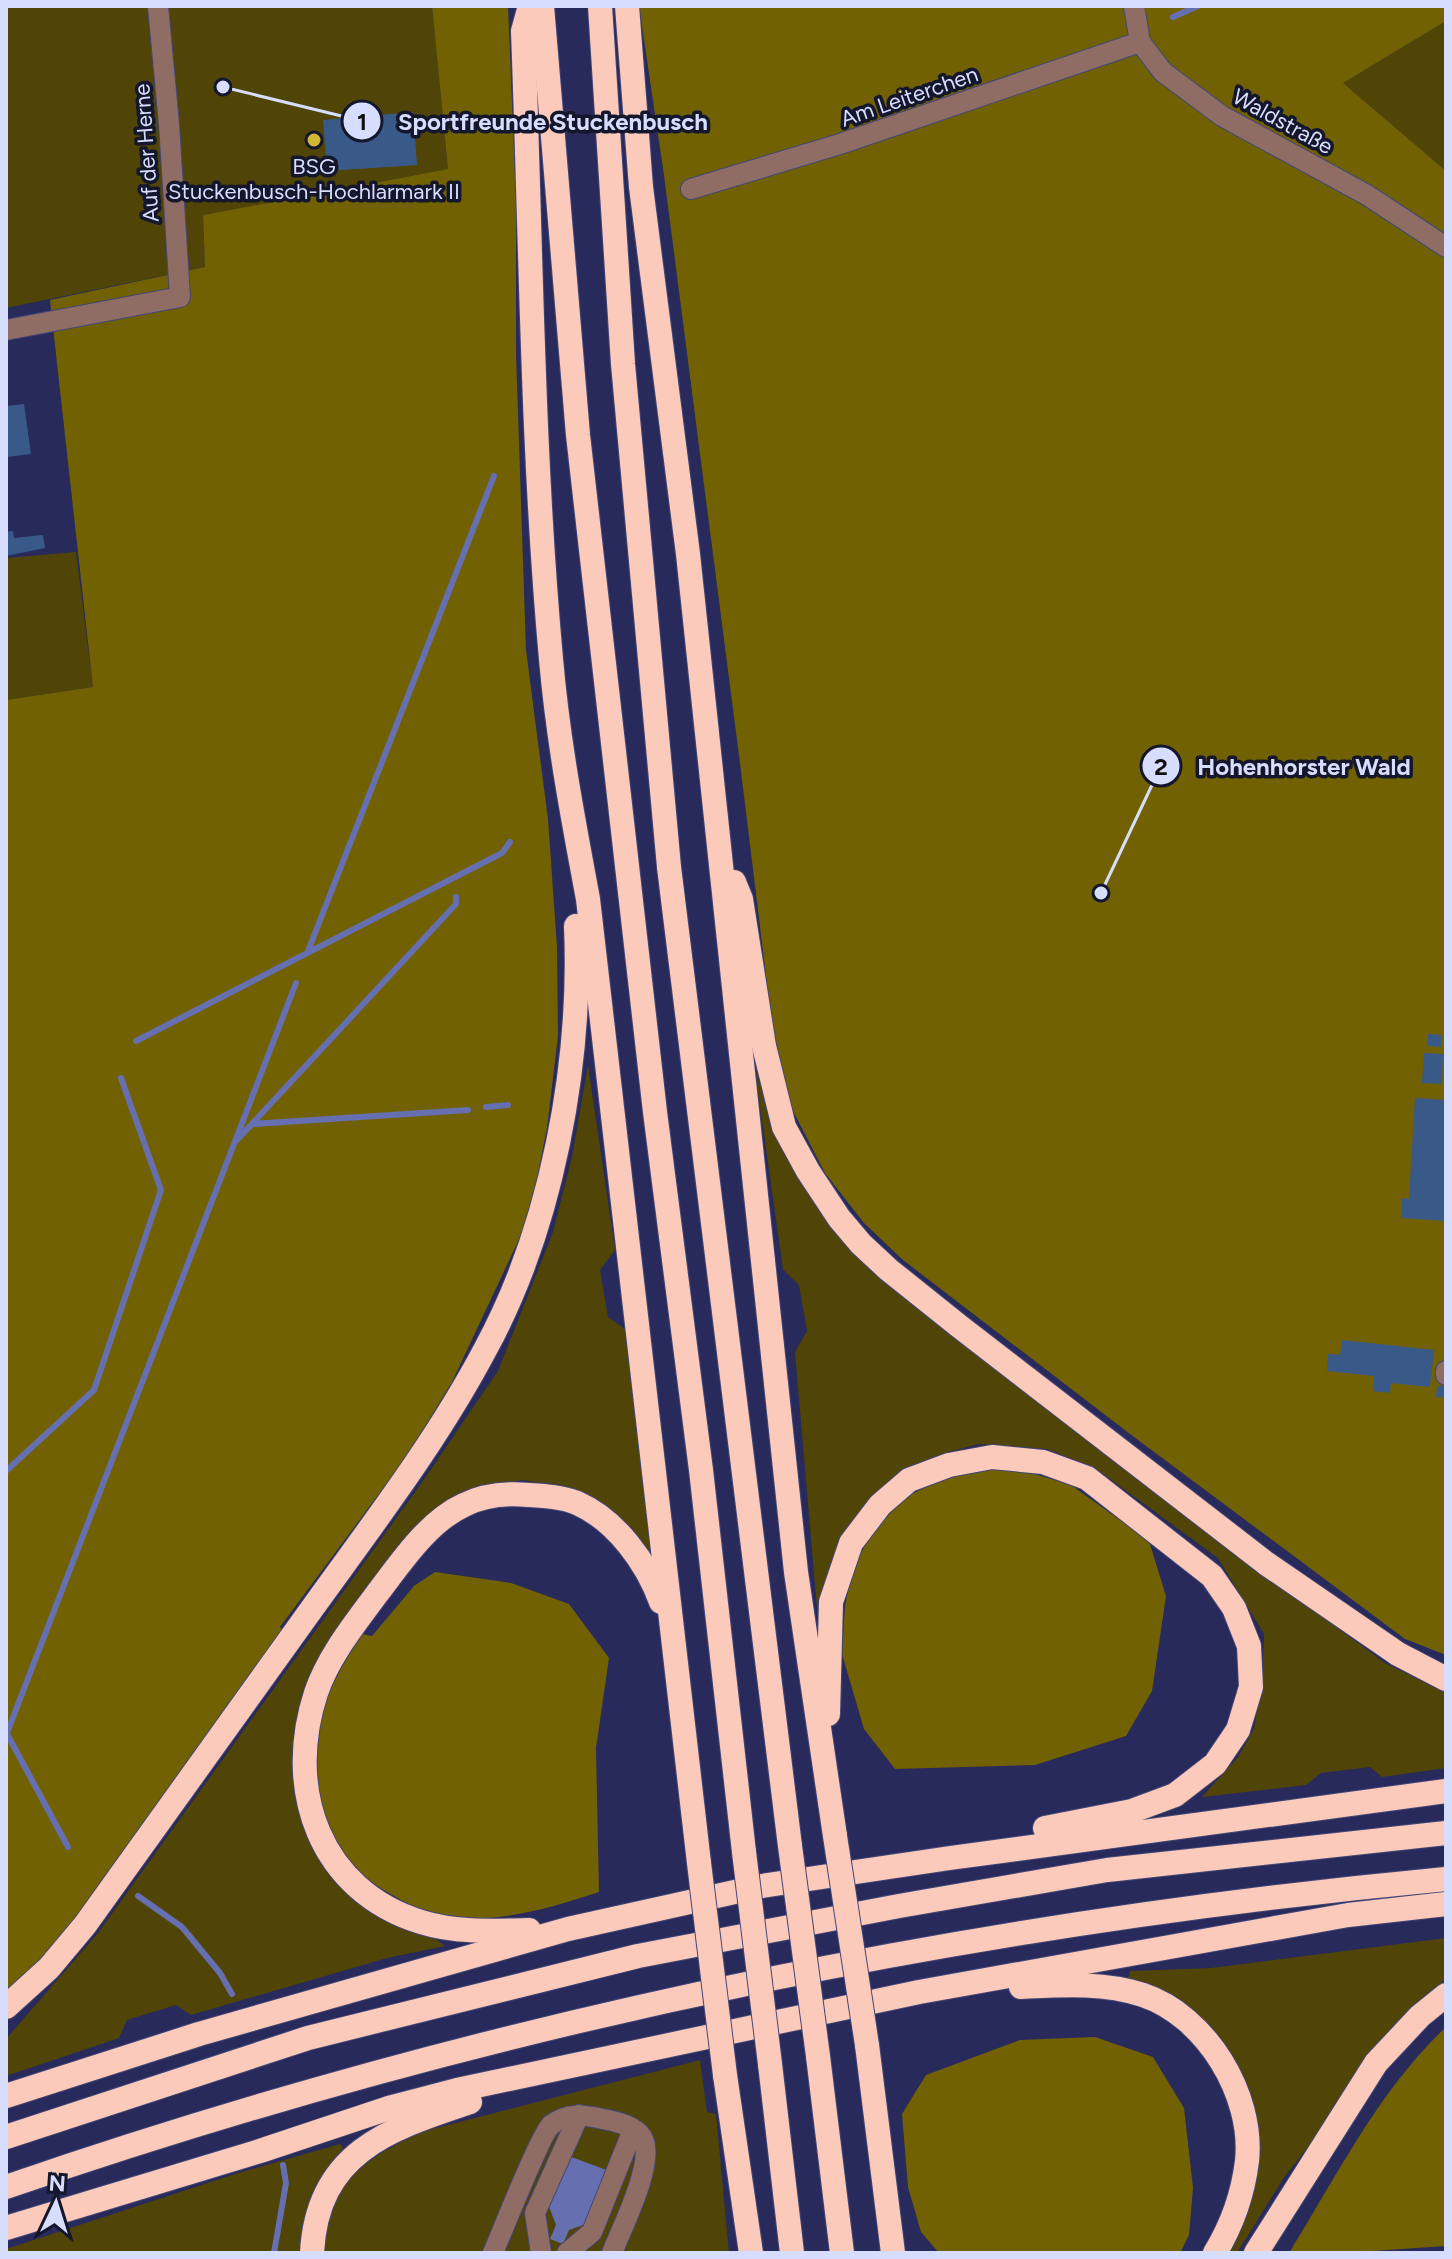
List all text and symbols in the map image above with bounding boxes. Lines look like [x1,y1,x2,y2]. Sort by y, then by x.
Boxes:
street label: Am Leiterchen [837,60,982,133]
street label: Auf der Herne [128,83,165,223]
street label: Waldstraße [1228,83,1338,160]
callout: Sportfreunde Stuckenbusch [342,97,724,145]
text: 1 [357,107,367,136]
text: Sportfreunde Stuckenbusch [398,107,708,136]
marker: BSG Stuckenbusch-Hochlarmark II [305,131,323,149]
place label: BSG Stuckenbusch-Hochlarmark II [168,153,460,205]
callout: Hohenhorster Wald [1141,742,1427,790]
text: 2 [1154,752,1168,781]
text: Hohenhorster Wald [1197,752,1411,781]
north arrow [16,2163,96,2243]
text: N [48,2169,67,2198]

